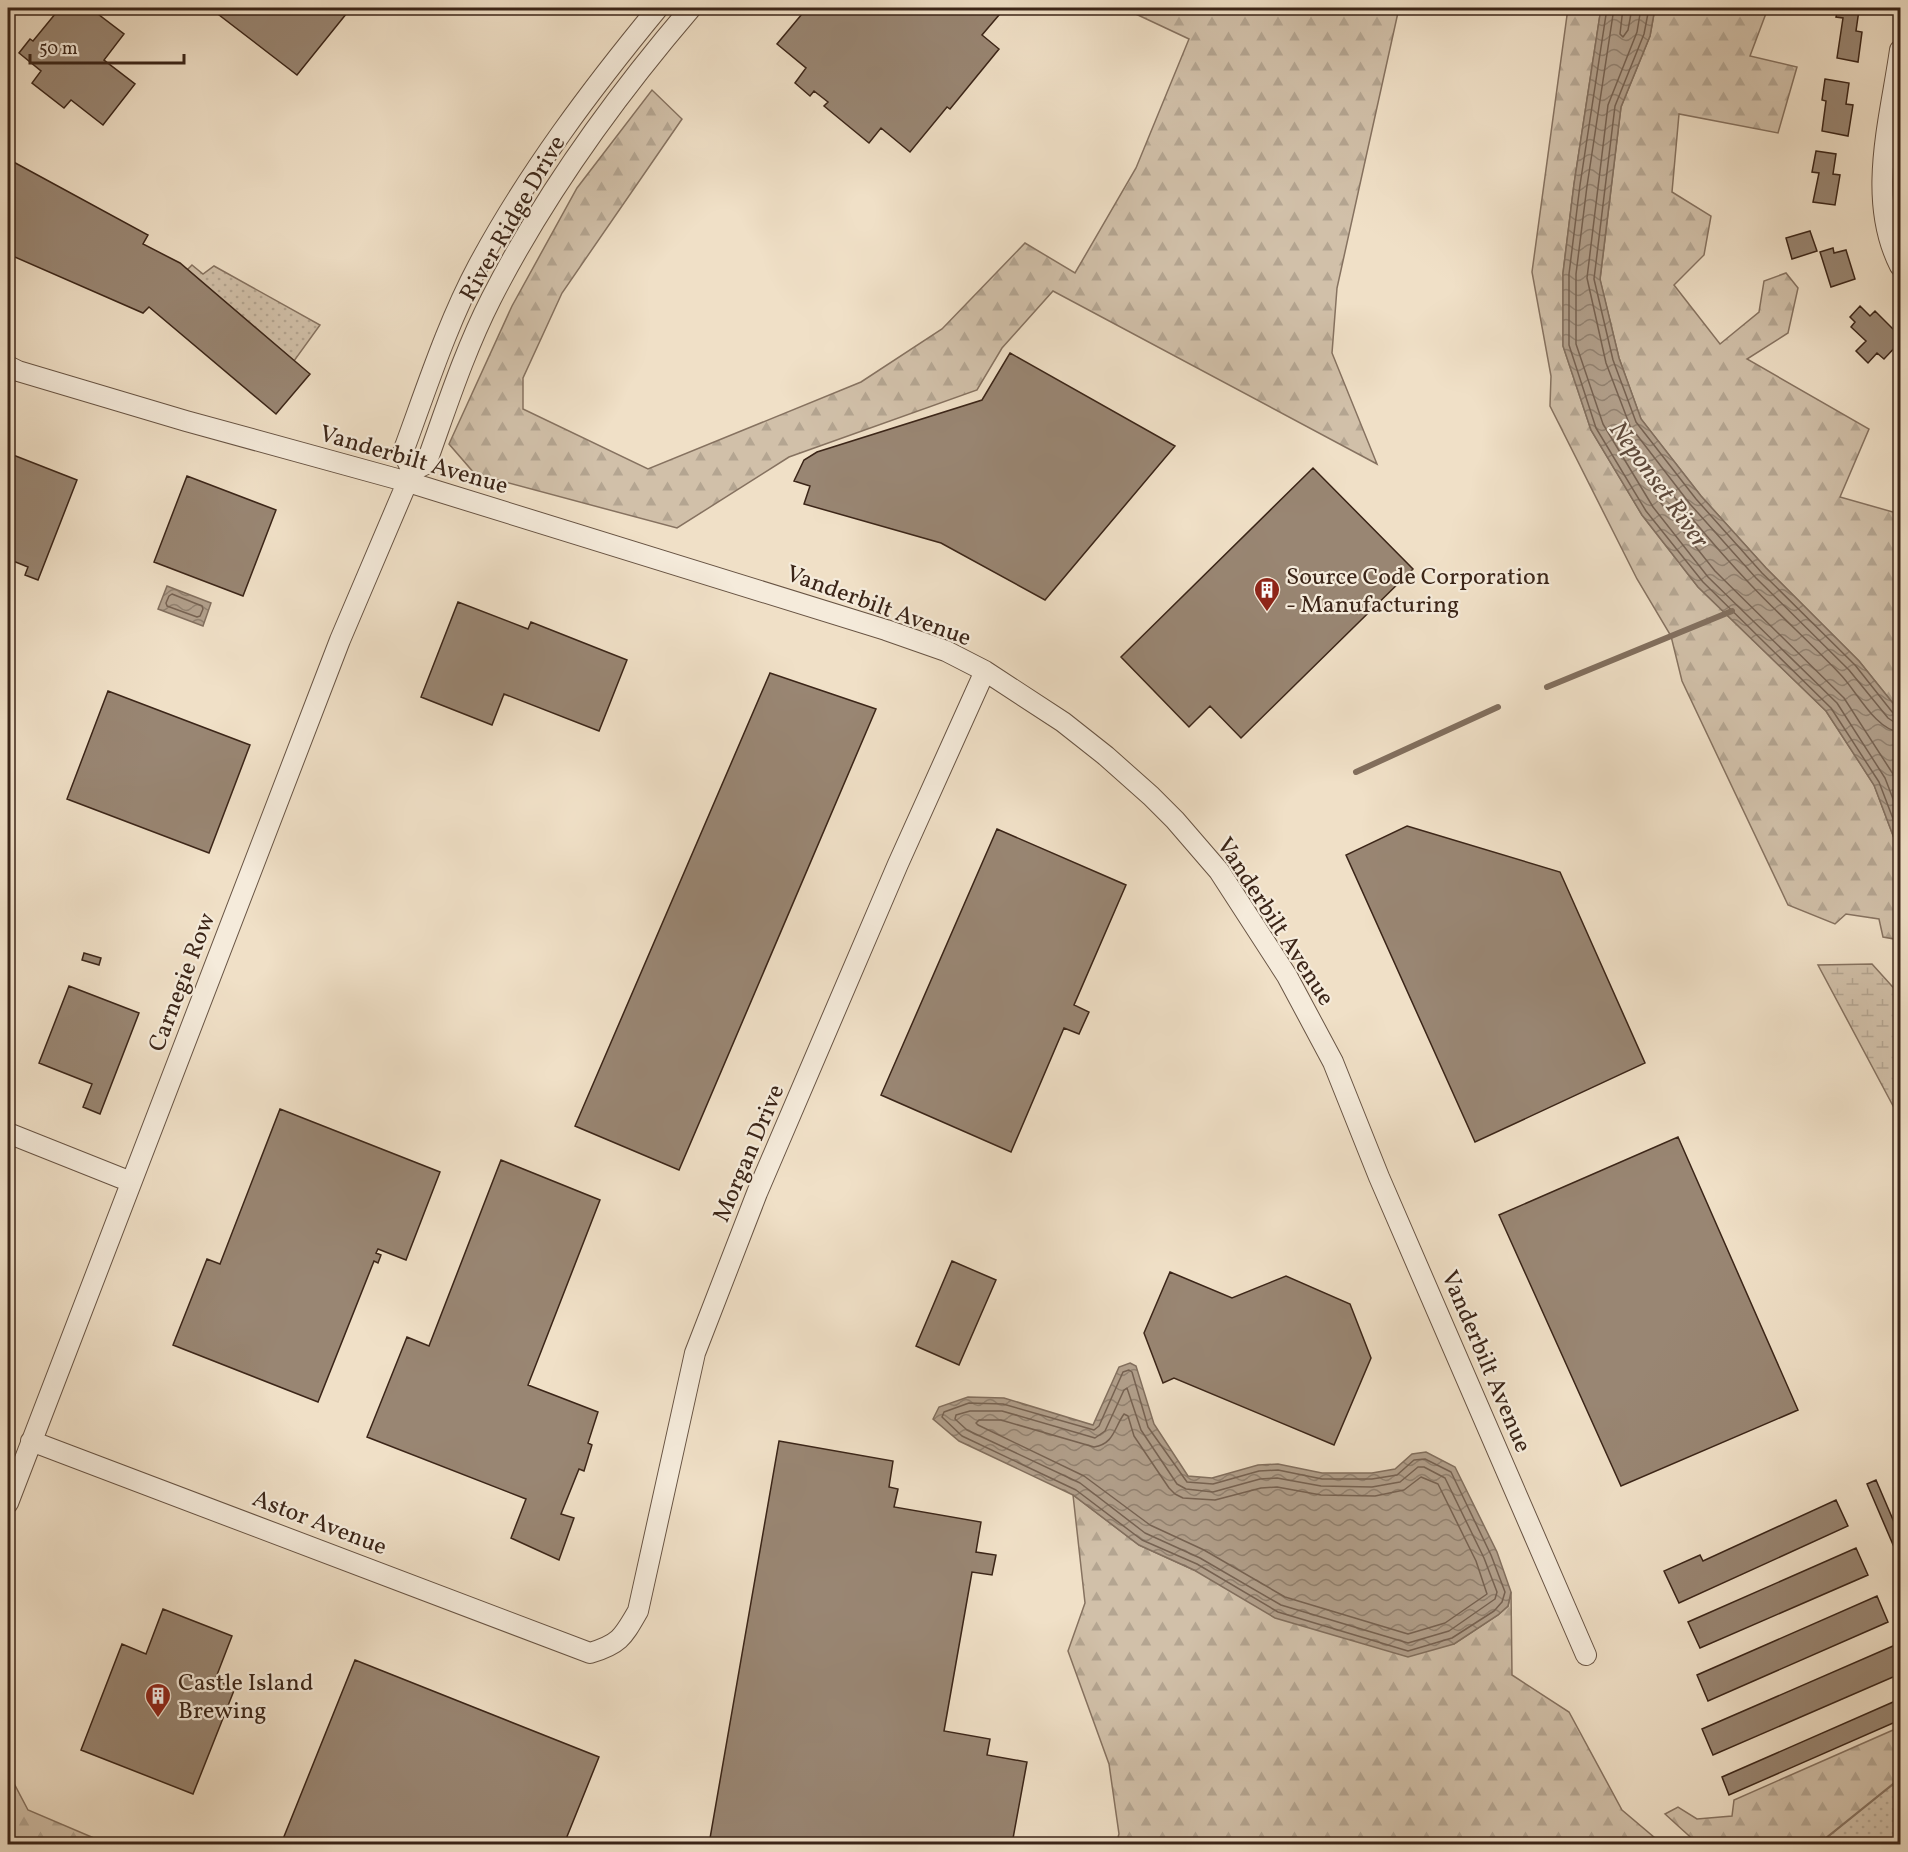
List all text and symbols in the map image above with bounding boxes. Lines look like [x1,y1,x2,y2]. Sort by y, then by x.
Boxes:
scale bar [30,27,184,65]
text: 50 m [39,37,78,62]
street label: River Ridge Drive [452,130,575,308]
water label: Neponset River [1600,414,1717,557]
street label: Vanderbilt Avenue [315,418,512,504]
street label: Vanderbilt Avenue [781,558,976,656]
place label: Source Code Corporation - Manufacturing [1286,561,1550,623]
building icon: Source Code Corporation - Manufacturing [1252,575,1282,613]
street label: Vanderbilt Avenue [1207,831,1342,1013]
street label: Carnegie Row [141,908,225,1057]
street label: Morgan Drive [706,1080,794,1228]
street label: Vanderbilt Avenue [1431,1265,1539,1458]
street label: Astor Avenue [247,1483,391,1565]
place label: Castle Island Brewing [178,1667,313,1729]
building icon: Castle Island Brewing [143,1681,173,1719]

